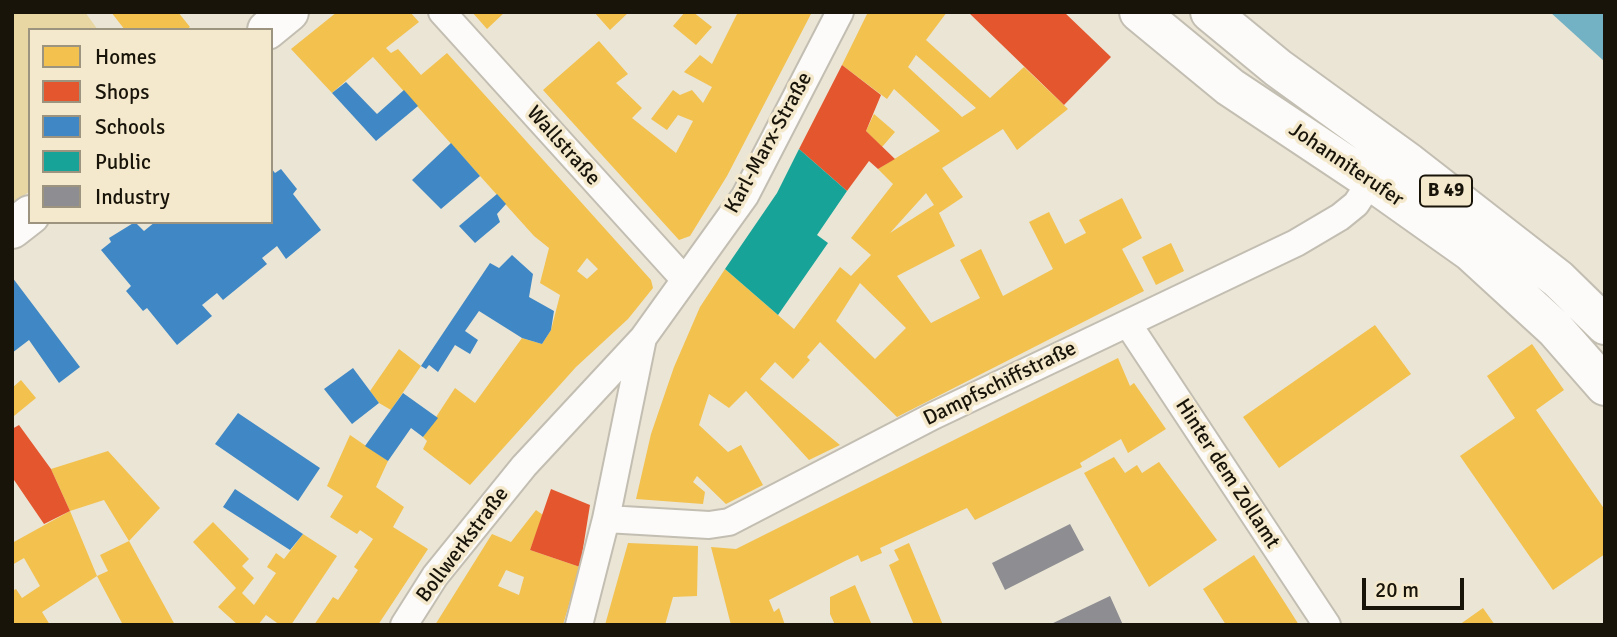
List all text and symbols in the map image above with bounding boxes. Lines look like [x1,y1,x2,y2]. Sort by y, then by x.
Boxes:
legend [28,28,273,224]
text: Homes [95,44,157,70]
street label: Karl-Marx-Straße [720,68,818,218]
text: Shops [95,79,149,105]
street label: Wallstraße [521,101,605,191]
text: Schools [95,114,165,140]
street label: Johanniterufer [1284,117,1408,213]
text: Public [95,149,151,175]
road number: B 49 [1420,176,1472,206]
text: Industry [95,184,170,210]
street label: Dampfschiffstraße [919,336,1081,432]
street label: Hinter dem Zollamt [1169,394,1285,554]
street label: Bollwerkstraße [412,482,514,608]
scale bar [1365,564,1466,608]
text: 20 m [1375,577,1419,603]

